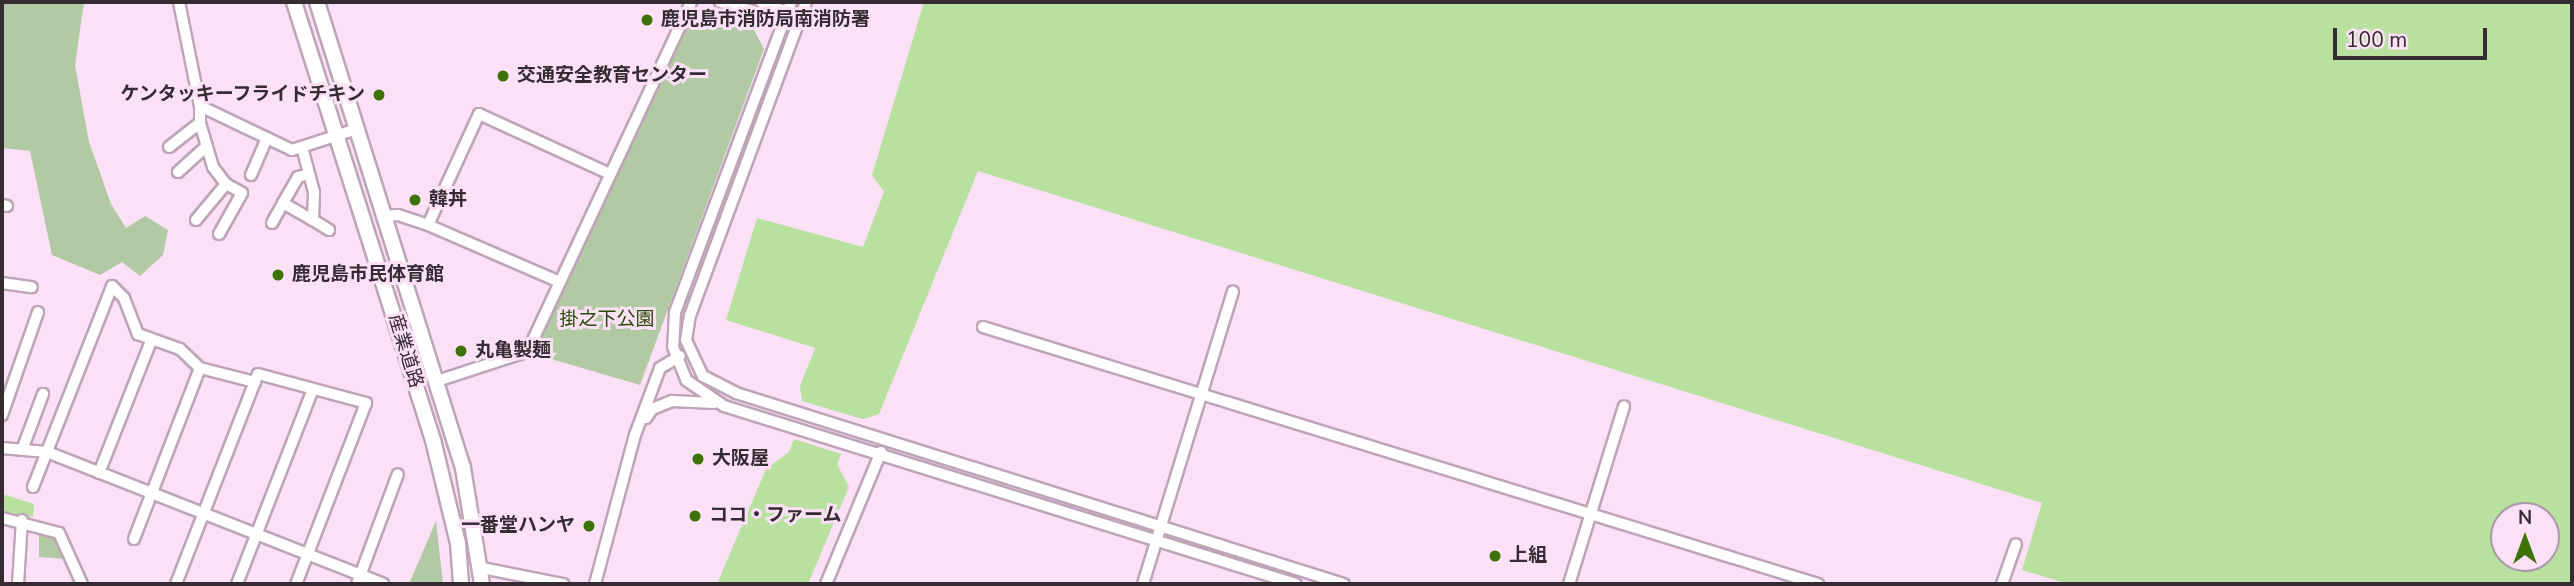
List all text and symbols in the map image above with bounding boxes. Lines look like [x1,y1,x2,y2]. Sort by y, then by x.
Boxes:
place label: 鹿児島市消防局南消防署 [661,9,870,31]
marker: 鹿児島市消防局南消防署 [639,12,655,28]
scale bar [2336,14,2490,58]
text: 100 m [2346,26,2407,54]
place label: 交通安全教育センター [517,65,707,87]
marker: 交通安全教育センター [495,68,511,84]
place label: ケンタッキーフライドチキン [118,84,365,106]
marker: ケンタッキーフライドチキン [371,87,387,103]
place label: 韓丼 [429,189,467,211]
marker: 韓丼 [407,192,423,208]
place label: 鹿児島市民体育館 [292,264,444,286]
marker: 鹿児島市民体育館 [270,267,286,283]
park label: 掛之下公園 [560,309,654,331]
street label: 産業道路 [383,311,427,391]
place label: 丸亀製麺 [475,340,551,362]
marker: 丸亀製麺 [453,343,469,359]
place label: 大阪屋 [712,448,769,470]
marker: 大阪屋 [690,451,706,467]
north arrow [2490,502,2560,572]
place label: ココ・ファーム [709,505,842,527]
text: N [2518,505,2532,531]
marker: ココ・ファーム [687,508,703,524]
place label: 一番堂ハンヤ [461,515,575,537]
marker: 一番堂ハンヤ [581,518,597,534]
place label: 上組 [1509,545,1547,567]
marker: 上組 [1487,548,1503,564]

